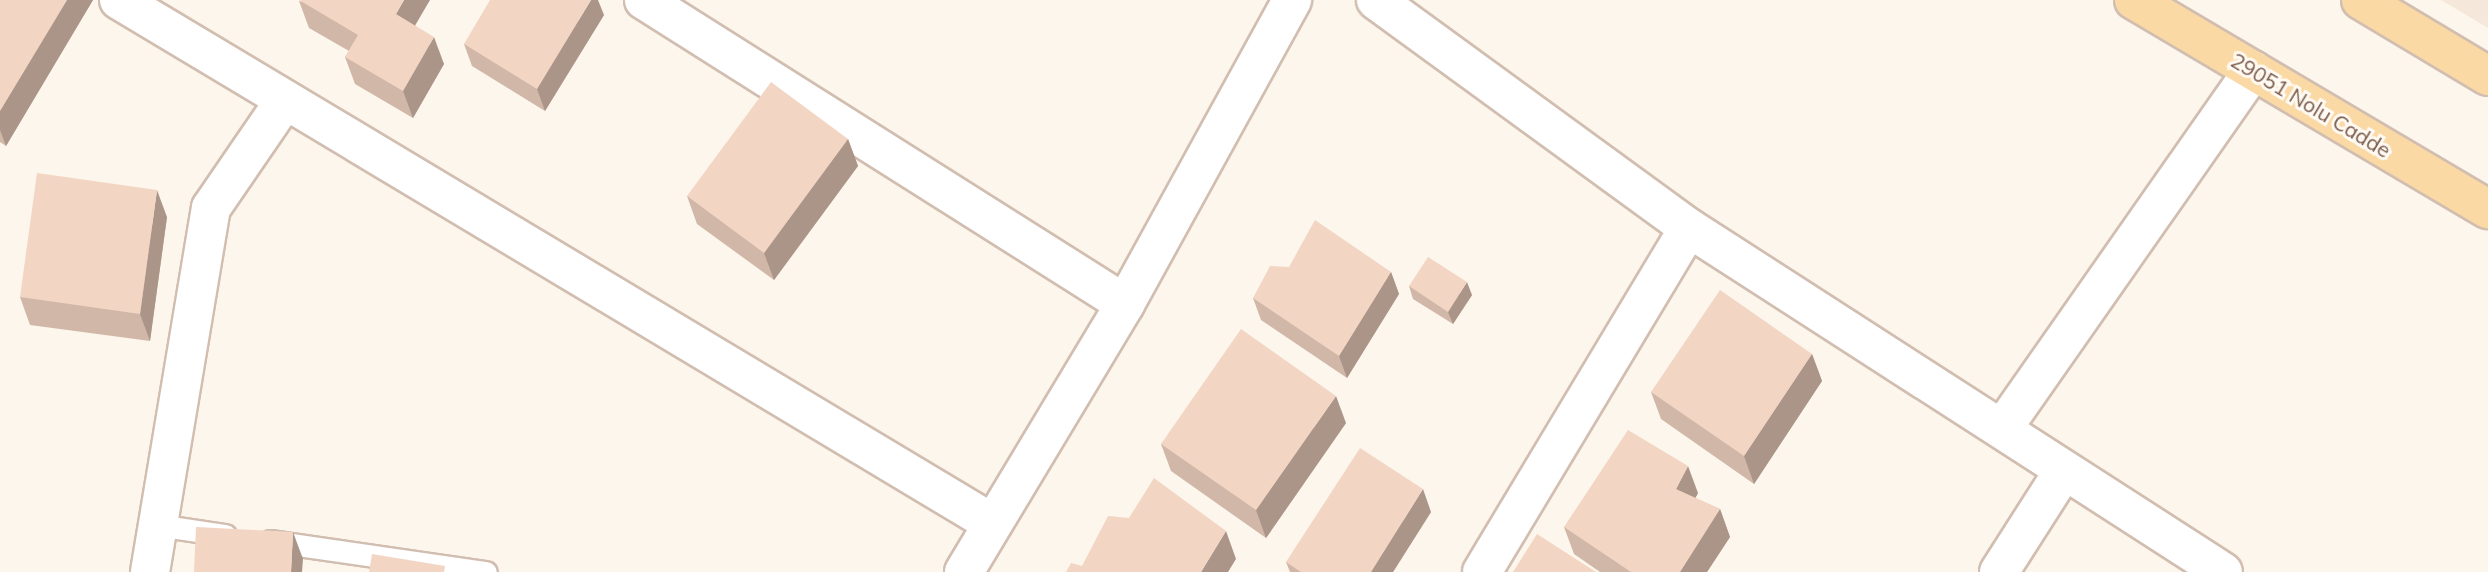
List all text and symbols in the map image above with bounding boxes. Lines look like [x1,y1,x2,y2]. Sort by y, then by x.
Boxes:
street label: 29051 Nolu Cadde [2227,47,2395,163]

